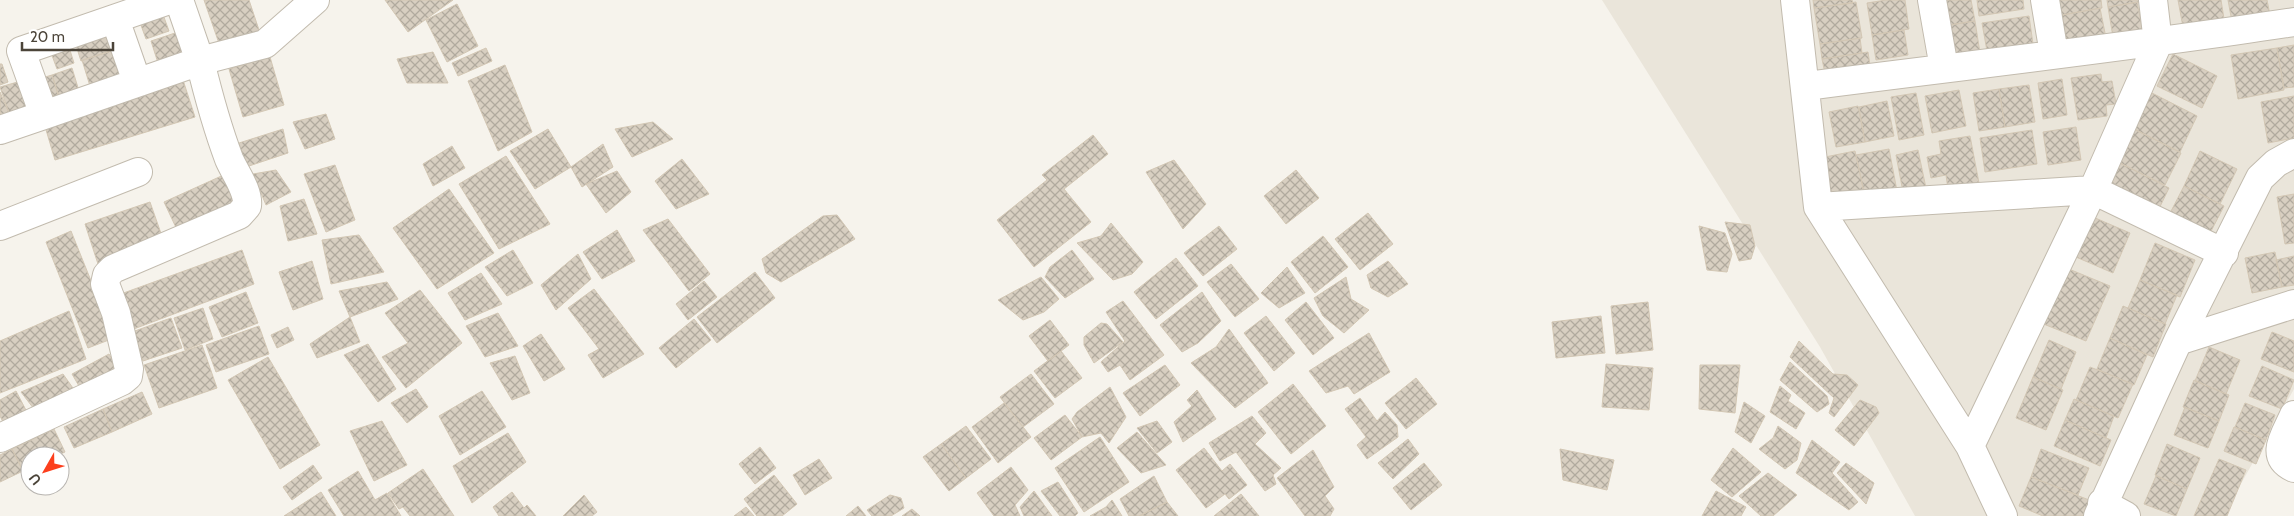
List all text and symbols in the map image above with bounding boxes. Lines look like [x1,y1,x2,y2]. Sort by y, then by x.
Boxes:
scale bar [22,20,114,52]
text: 20 m [30,28,65,46]
north arrow [20,446,70,496]
text: U [25,470,45,489]

